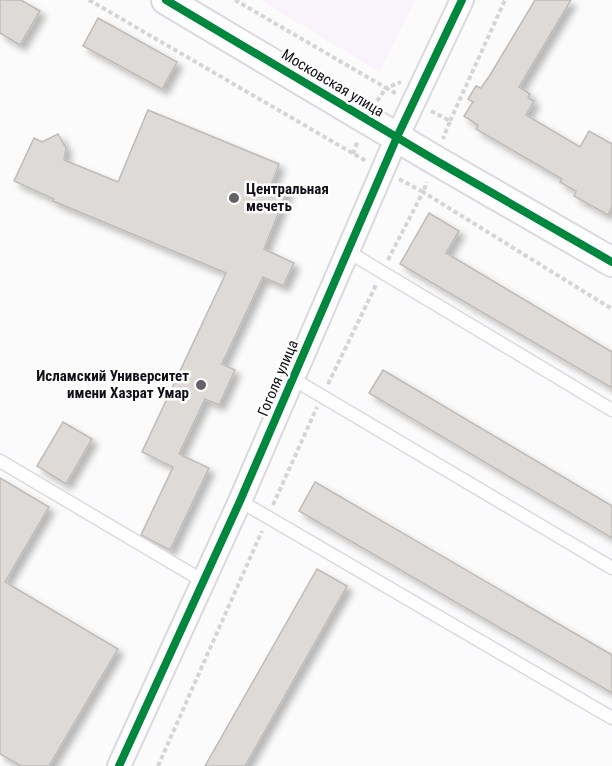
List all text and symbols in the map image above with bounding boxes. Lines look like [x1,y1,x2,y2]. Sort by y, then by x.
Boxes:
street label: Московская улица [279,45,387,121]
place label: Центральная мечеть [246,180,329,215]
marker: Центральная мечеть [227,191,241,205]
street label: Гоголя улица [254,337,302,419]
place label: Исламский Университет имени Хазрат Умар [36,367,189,402]
marker: Исламский Университет имени Хазрат Умар [194,378,208,392]

